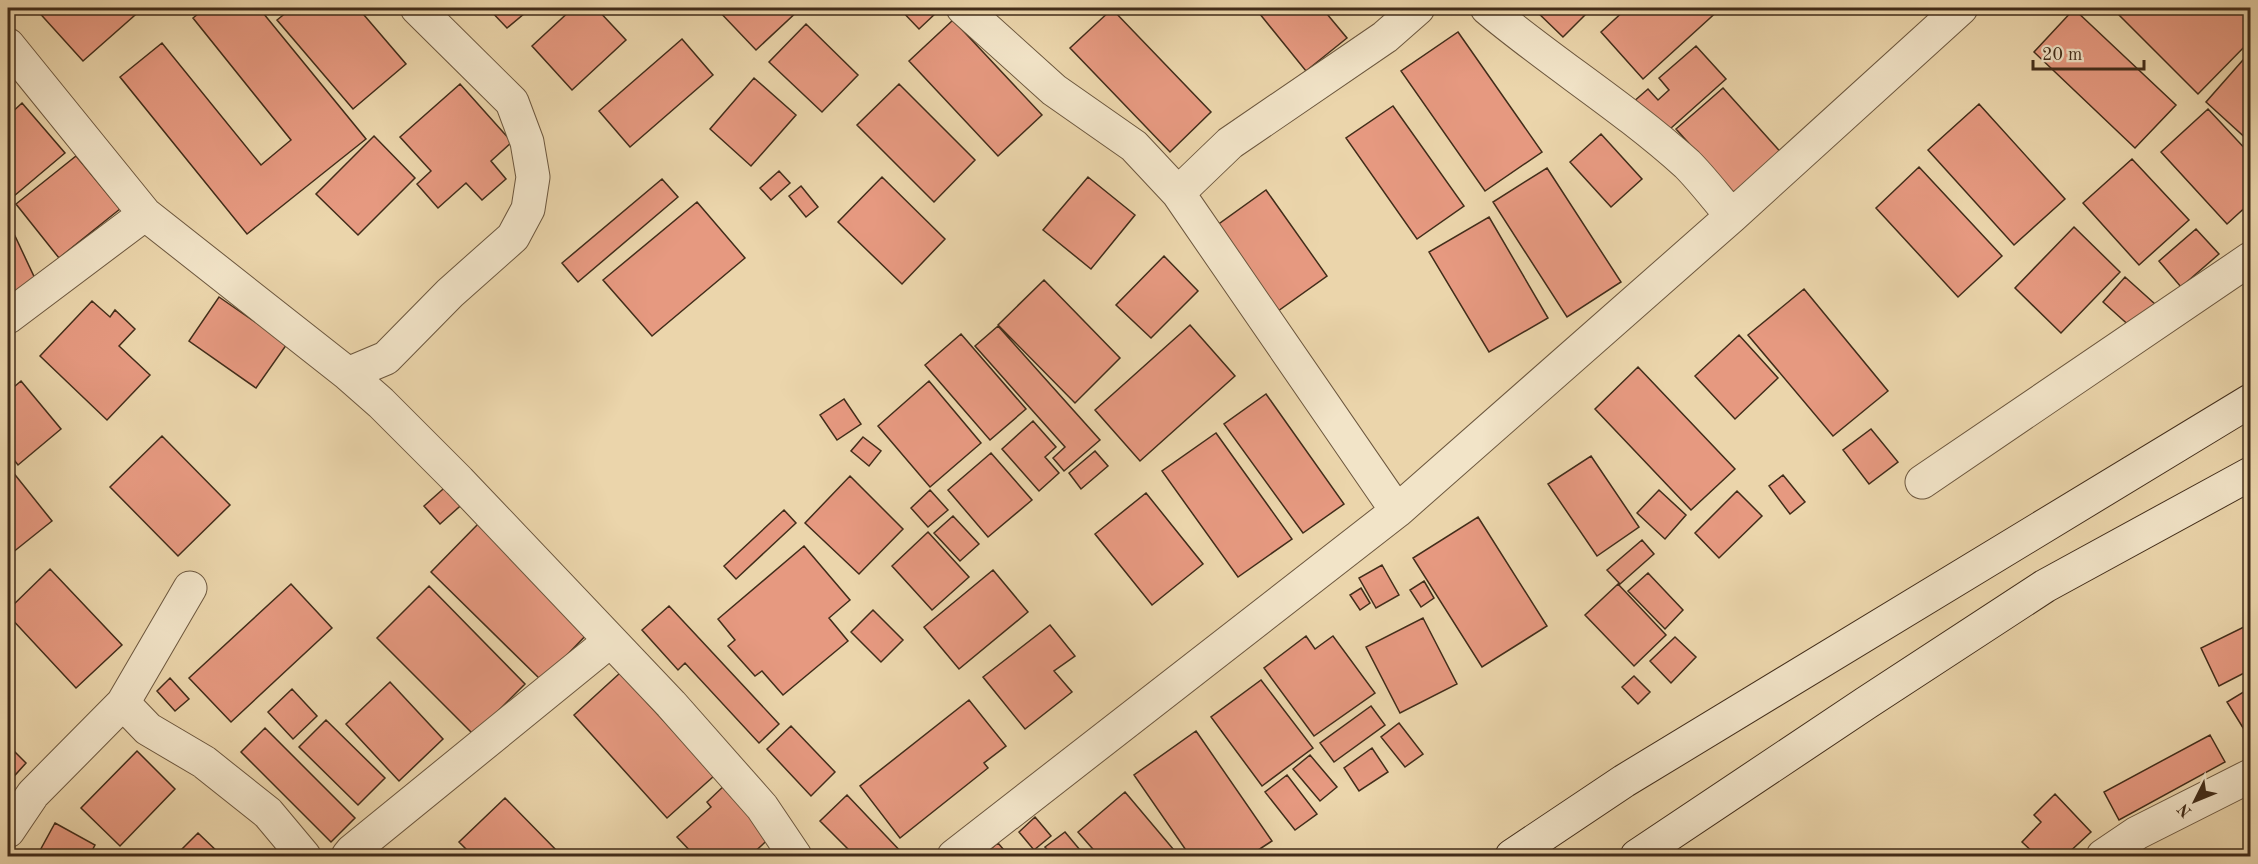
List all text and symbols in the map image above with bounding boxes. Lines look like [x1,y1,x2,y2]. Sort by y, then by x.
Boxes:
scale bar [2033,33,2144,71]
text: 20 m [2042,46,2082,64]
north arrow [2165,771,2225,831]
text: N [2175,799,2196,820]

